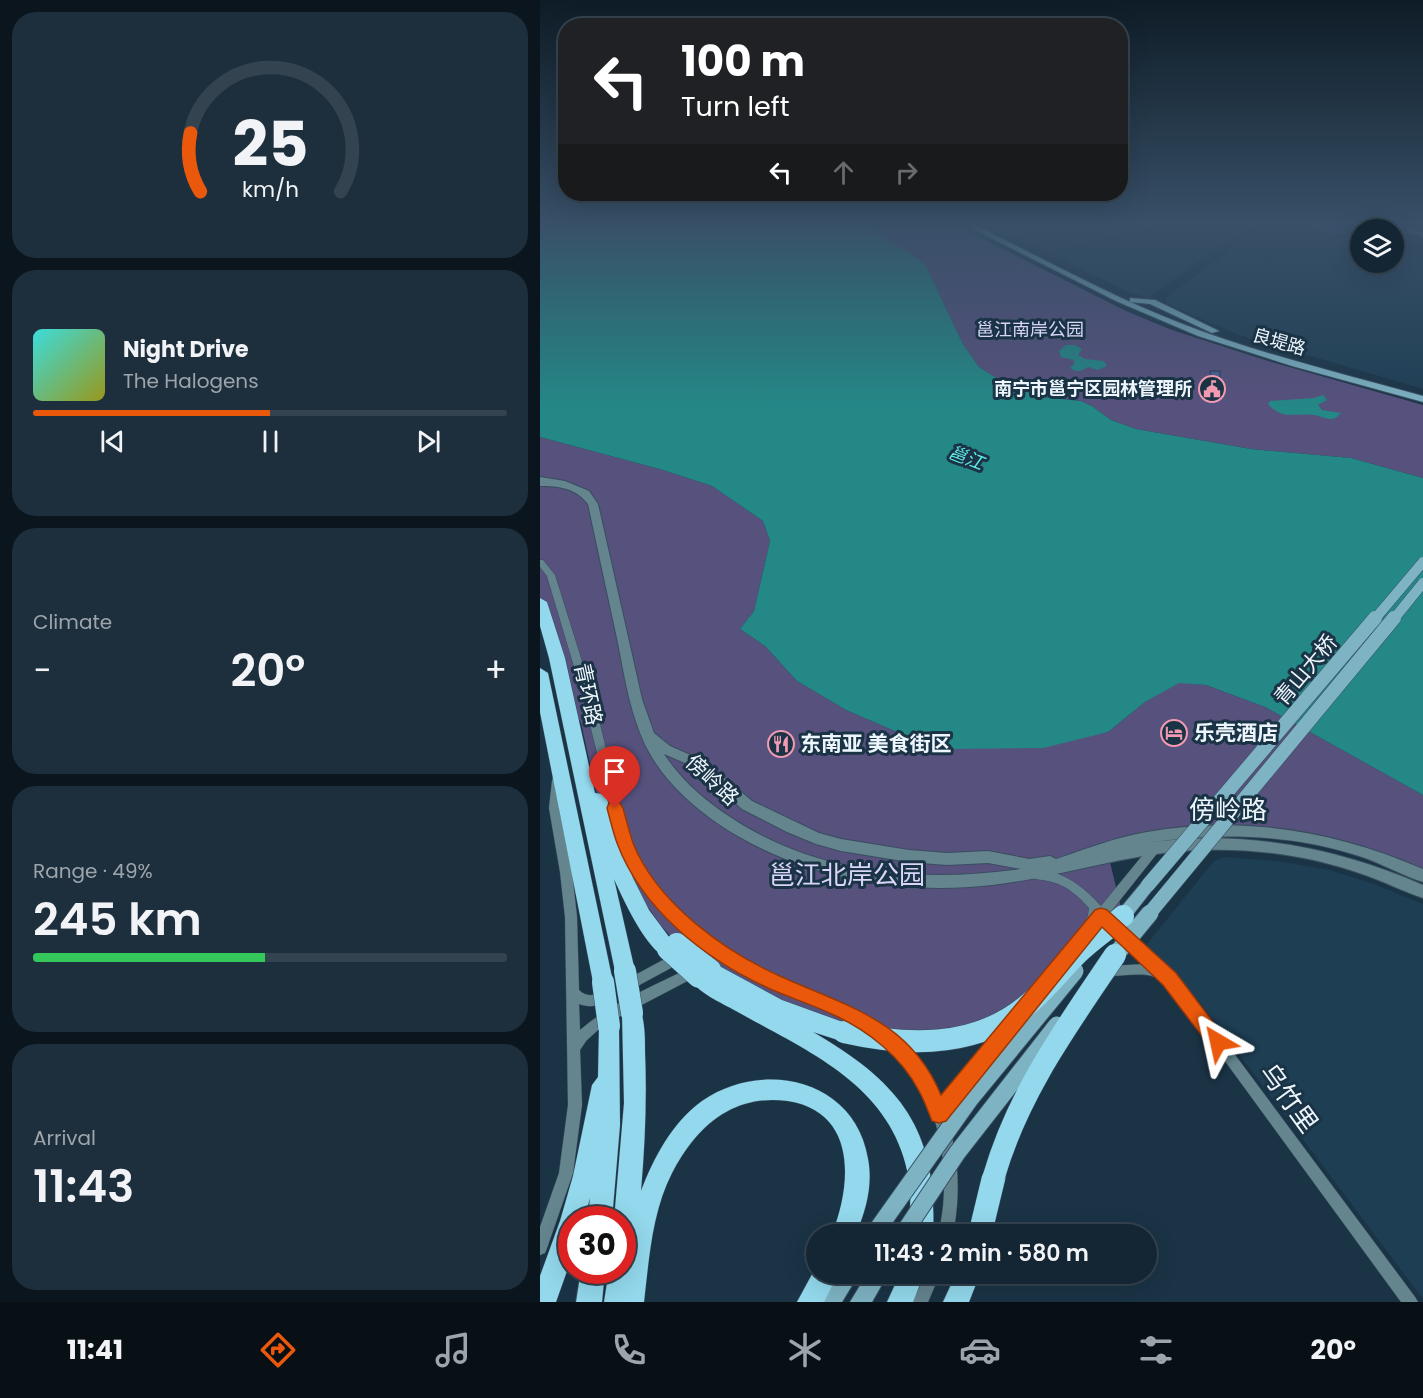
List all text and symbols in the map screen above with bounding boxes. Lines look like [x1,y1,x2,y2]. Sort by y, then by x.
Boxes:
text: 100 m [681,32,805,91]
icon: left [582,42,660,120]
text: Turn left [681,88,790,125]
text: 25 [232,100,308,188]
icon: left [764,156,797,189]
icon: ahead [827,156,860,189]
icon: right [890,156,923,189]
text: km/h [241,174,299,205]
map controls [1350,219,1404,273]
button: layers [1350,219,1404,273]
park label: 邕江南岸公园 [976,317,1084,342]
street label: 良堤路 [1250,322,1309,361]
text: Night Drive [123,334,249,365]
text: The Halogens [123,367,259,395]
public building icon: 南宁市邕宁区园林管理所 [1197,374,1227,404]
place label: 南宁市邕宁区园林管理所 [994,376,1192,401]
icon: previous [96,425,129,458]
icon: pause [254,425,287,458]
icon: next [412,425,445,458]
water label: 邕江 [945,439,989,476]
text: Climate [33,608,112,636]
street label: 青山大桥 [1268,628,1344,711]
text: 20° [230,639,305,702]
text: − [33,647,51,694]
text: + [484,647,507,694]
street label: 青环路 [568,660,609,728]
hotel icon: 乐壳酒店 [1159,718,1189,748]
place label: 乐壳酒店 [1194,718,1278,747]
restaurant icon: 东南亚 美食街区 [766,729,796,759]
place label: 东南亚 美食街区 [800,729,951,758]
pin [589,746,640,808]
street label: 傍岭路 [679,748,745,812]
icon: arrive [598,755,631,788]
street label: 傍岭路 [1189,792,1267,828]
text: Range · 49% [33,857,153,885]
park label: 邕江北岸公园 [769,857,925,893]
text: 245 km [33,888,202,951]
position arrow [1186,1010,1250,1074]
street label: 乌竹里 [1252,1056,1326,1140]
text: Arrival [33,1124,96,1152]
text: 11:43 [33,1155,134,1218]
speed limit sign: 30 [558,1206,636,1284]
text: 11:43 · 2 min · 580 m [874,1238,1089,1269]
icon: directions [257,1329,299,1371]
icon: music [432,1329,474,1371]
icon: phone [608,1329,650,1371]
icon: climate [784,1329,826,1371]
icon: car [959,1329,1001,1371]
icon: filters [1135,1329,1177,1371]
text: 11:41 [67,1331,123,1368]
text: 20° [1311,1331,1356,1368]

